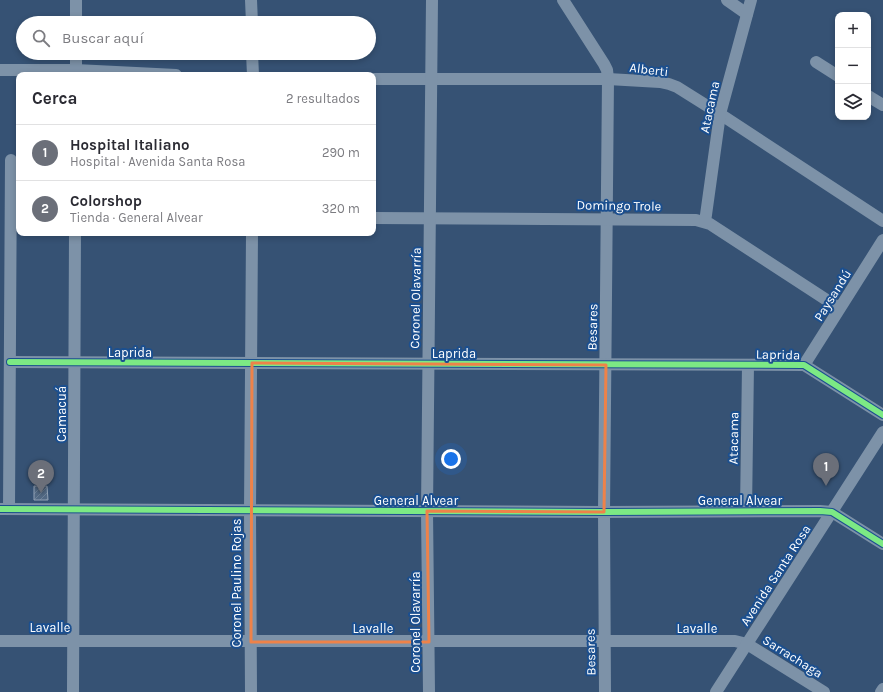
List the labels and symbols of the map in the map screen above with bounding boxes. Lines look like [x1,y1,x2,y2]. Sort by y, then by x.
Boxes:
street label: Alberti [629,60,669,79]
street label: Atacama [697,80,722,134]
street label: Domingo Trole [576,197,662,214]
street label: Coronel Olavarría [407,247,424,349]
street label: Paysandú [811,267,854,324]
street label: Besares [585,303,600,351]
street label: Laprida [108,345,152,360]
street label: Laprida [432,346,476,361]
street label: Laprida [756,347,800,362]
street label: Camacuá [54,386,69,442]
street label: Atacama [726,412,741,464]
your location [441,449,461,469]
pin: 1 [813,453,839,486]
pin: 2 [28,460,54,493]
street label: General Alvear [374,493,458,508]
street label: General Alvear [698,493,782,508]
street label: Coronel Paulino Rojas [229,518,244,648]
street label: Avenida Santa Rosa [737,522,814,628]
street label: Coronel Olavarría [408,571,423,673]
street label: Lavalle [30,620,71,635]
street label: Lavalle [353,621,394,636]
street label: Lavalle [677,621,718,636]
street label: Besares [583,628,598,676]
street label: Sarrachaga [760,632,825,681]

